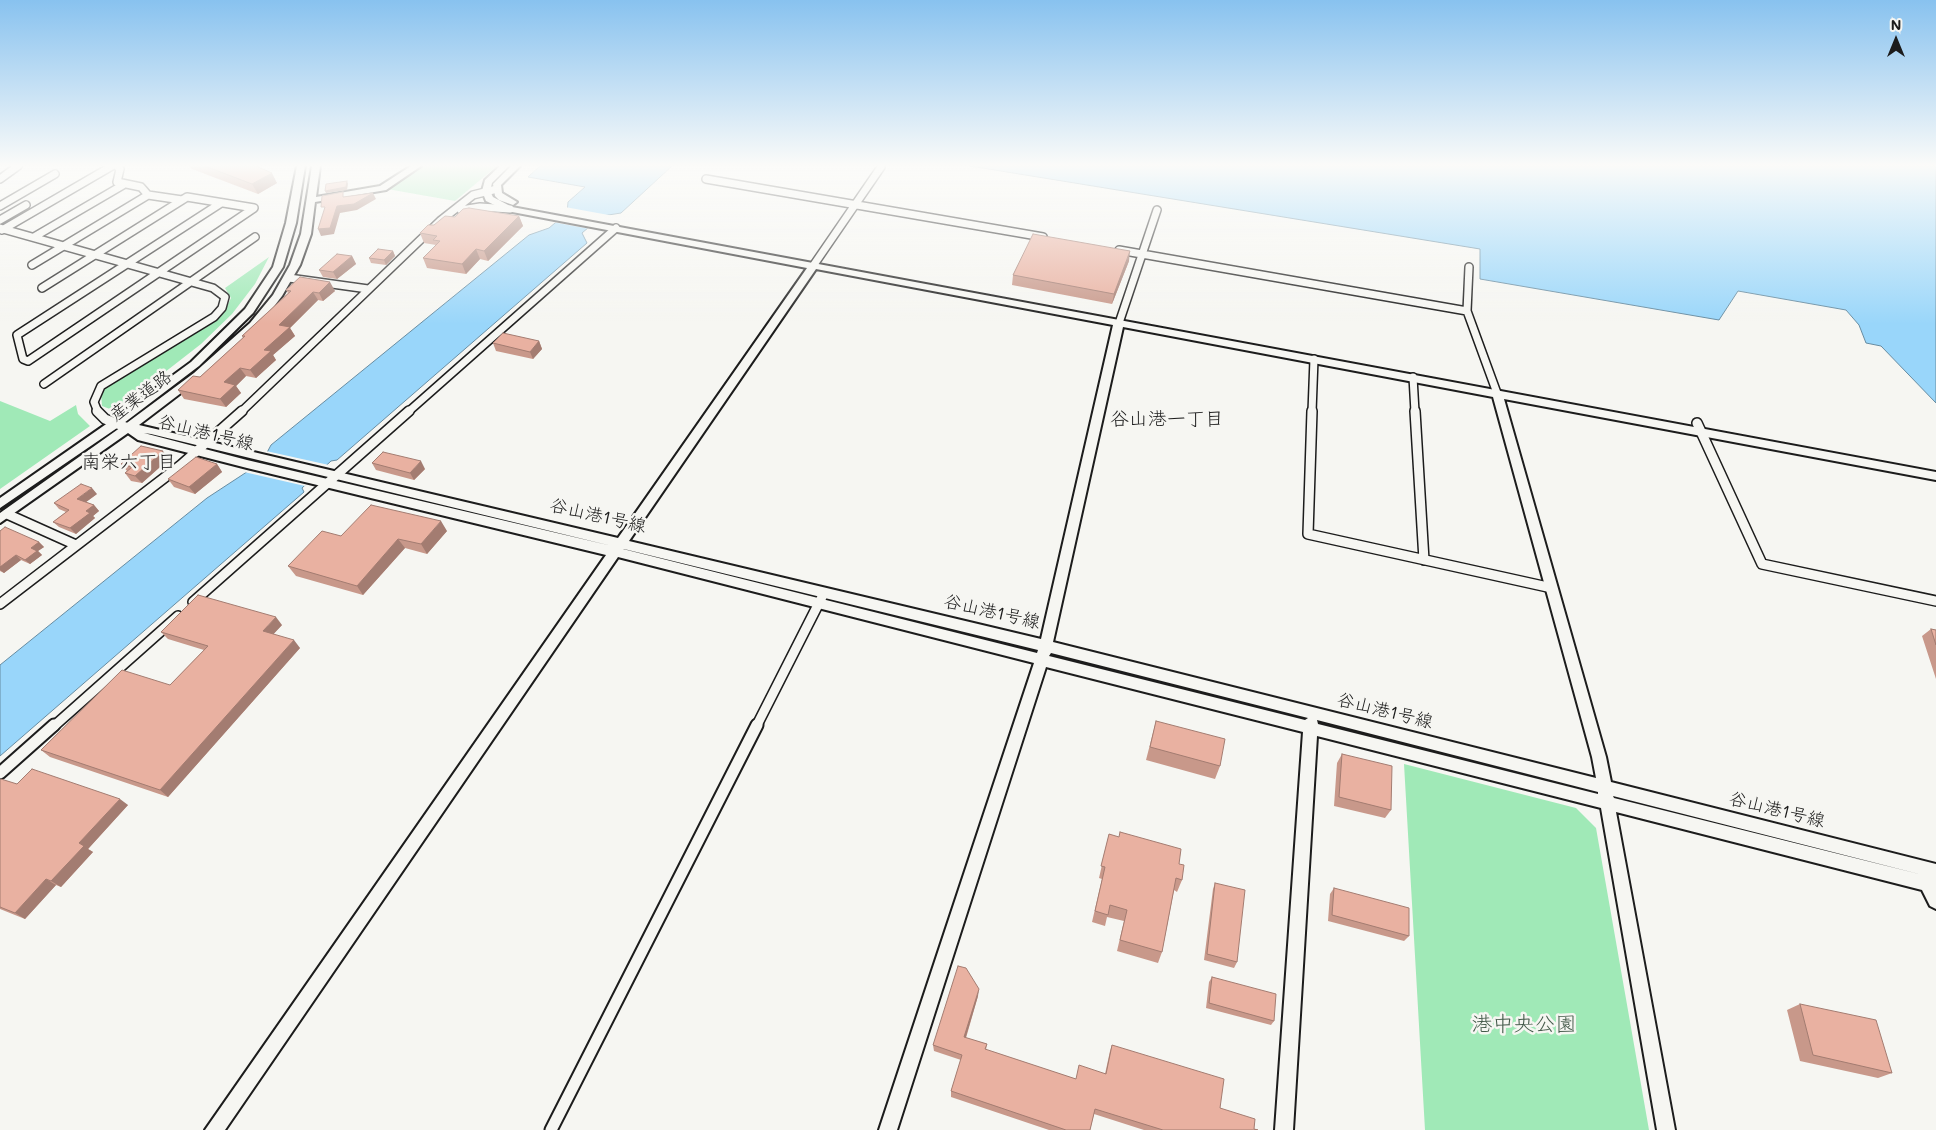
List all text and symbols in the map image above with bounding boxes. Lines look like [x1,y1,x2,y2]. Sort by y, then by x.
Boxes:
north arrow [1871,15,1921,65]
text: N [1891,15,1901,34]
street label: 産業道路 [106,366,176,426]
district label: 谷山港一丁目 [1110,408,1224,430]
street label: 谷山港1号線 [156,411,256,455]
district label: 南栄六丁目 [82,451,176,473]
street label: 谷山港1号線 [548,494,648,538]
street label: 谷山港1号線 [942,590,1042,634]
street label: 谷山港1号線 [1335,689,1435,733]
street label: 谷山港1号線 [1727,788,1827,832]
park label: 港中央公園 [1472,1012,1576,1038]

